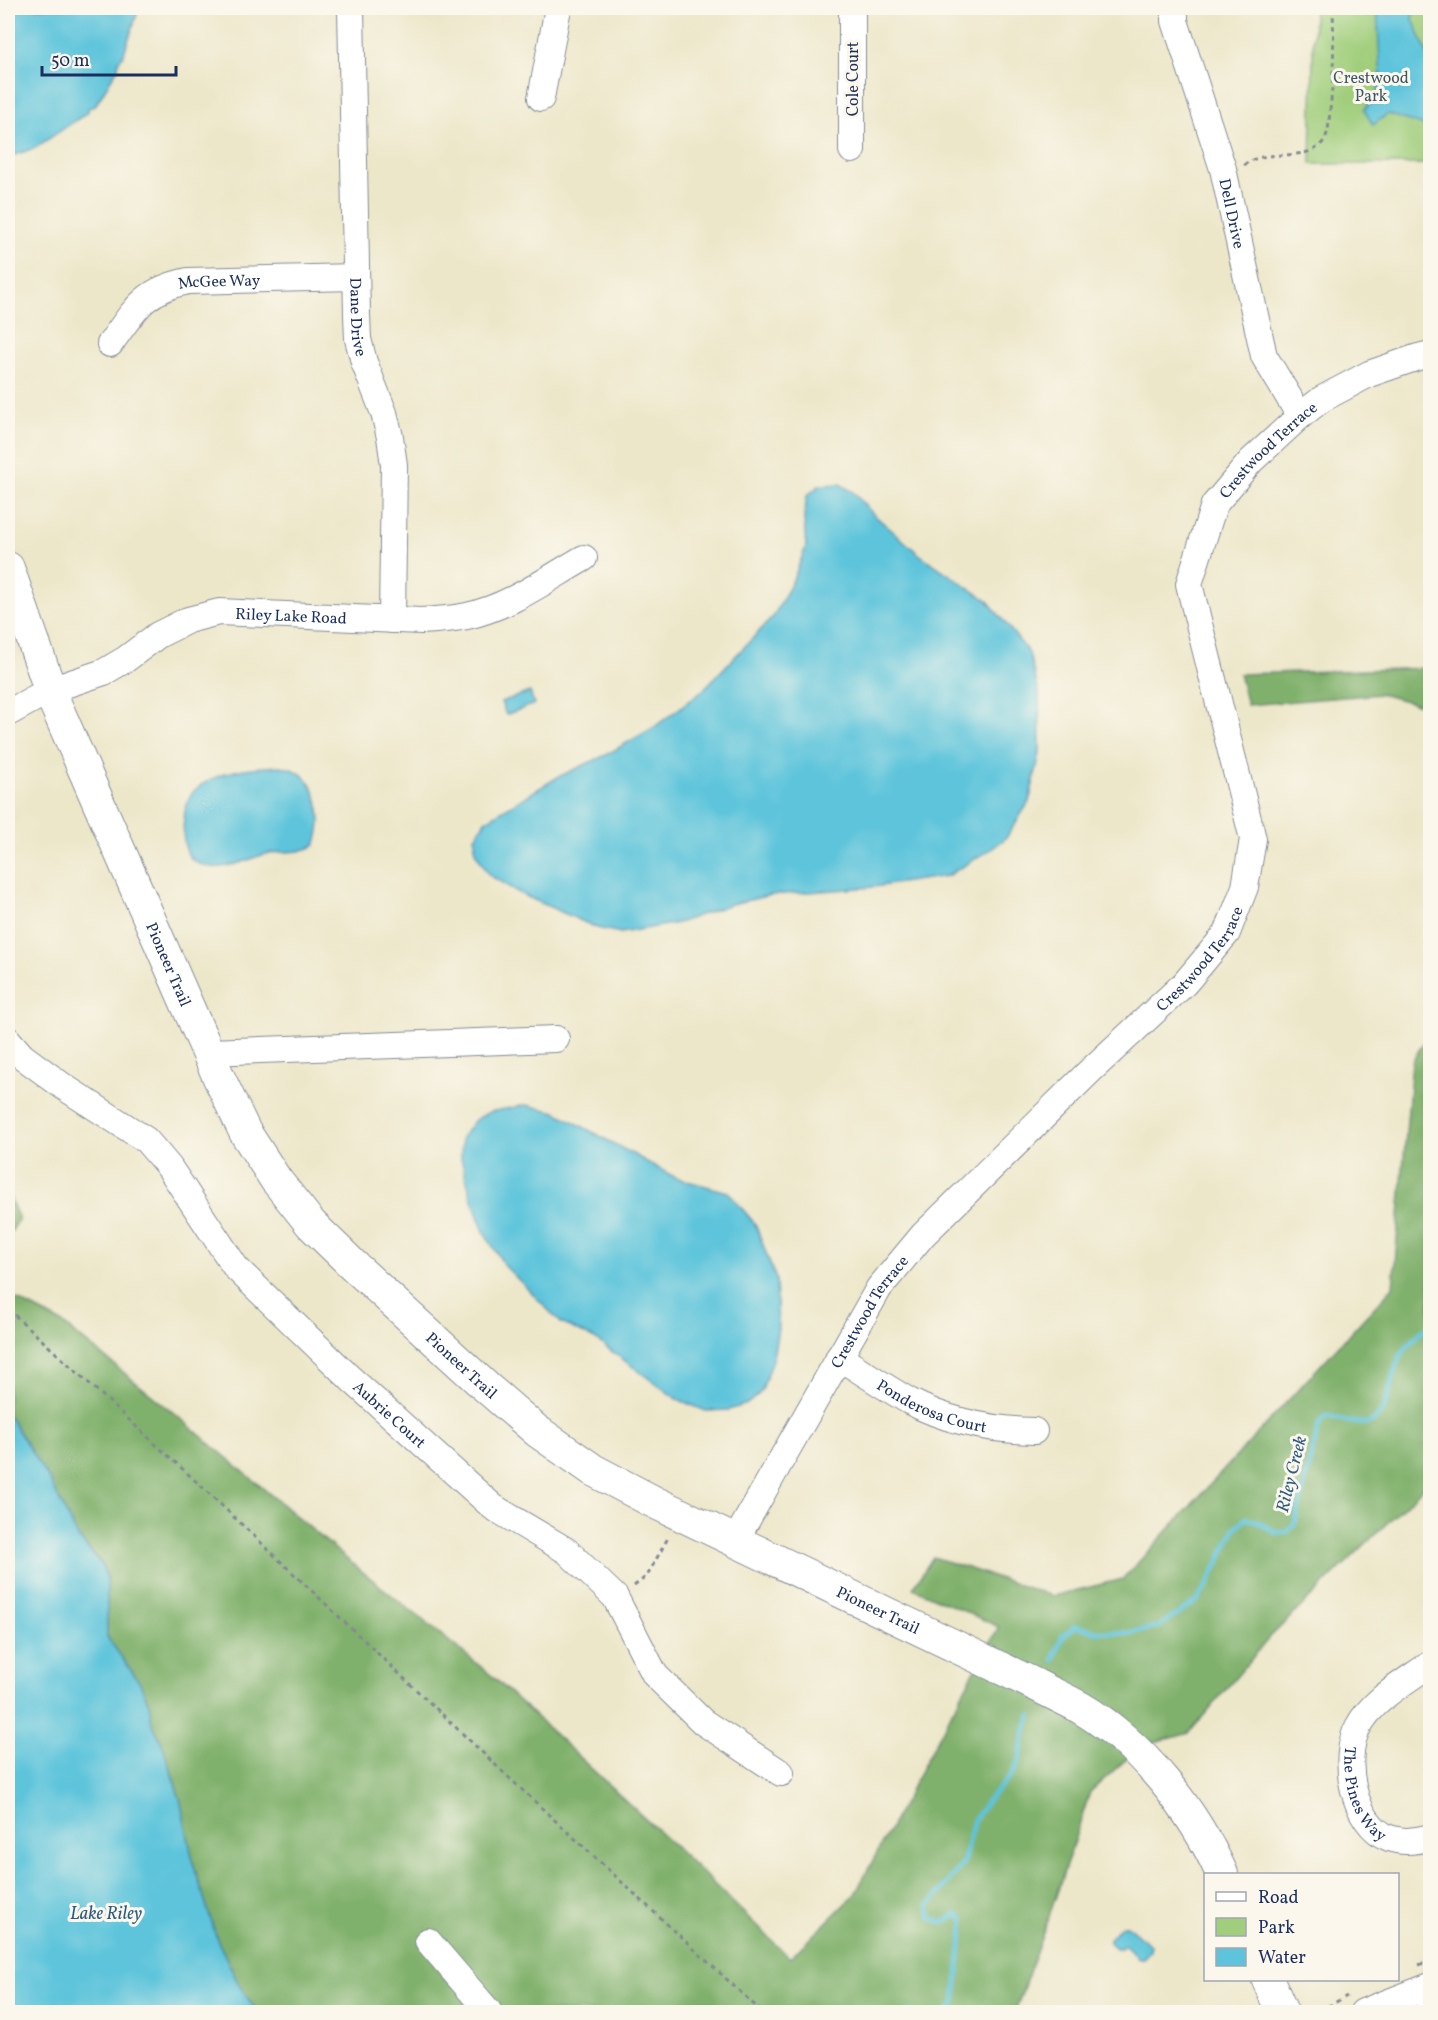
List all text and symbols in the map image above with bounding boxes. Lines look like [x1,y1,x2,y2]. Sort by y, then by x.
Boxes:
scale bar [42,39,176,77]
street label: Cole Court [843,41,865,116]
text: 50 m [51,49,90,74]
park label: Crestwood Park [1333,68,1409,108]
street label: Dell Drive [1212,177,1249,251]
street label: McGee Way [176,270,261,296]
street label: Dane Drive [343,277,371,359]
street label: Crestwood Terrace [1215,398,1323,504]
street label: Riley Lake Road [235,604,347,631]
street label: Crestwood Terrace [1152,903,1249,1017]
street label: Pioneer Trail [139,919,196,1011]
street label: Crestwood Terrace [827,1251,915,1373]
street label: Pioneer Trail [420,1328,501,1405]
street label: Ponderosa Court [872,1375,989,1439]
street label: Aubrie Court [347,1377,430,1455]
water label: Riley Creek [1271,1433,1314,1515]
street label: Pioneer Trail [832,1582,923,1641]
street label: The Pines Way [1337,1745,1390,1848]
legend [1204,1873,1399,1981]
text: Road [1258,1886,1299,1911]
water label: Lake Riley [70,1902,142,1927]
text: Park [1258,1916,1295,1941]
text: Water [1258,1946,1306,1971]

